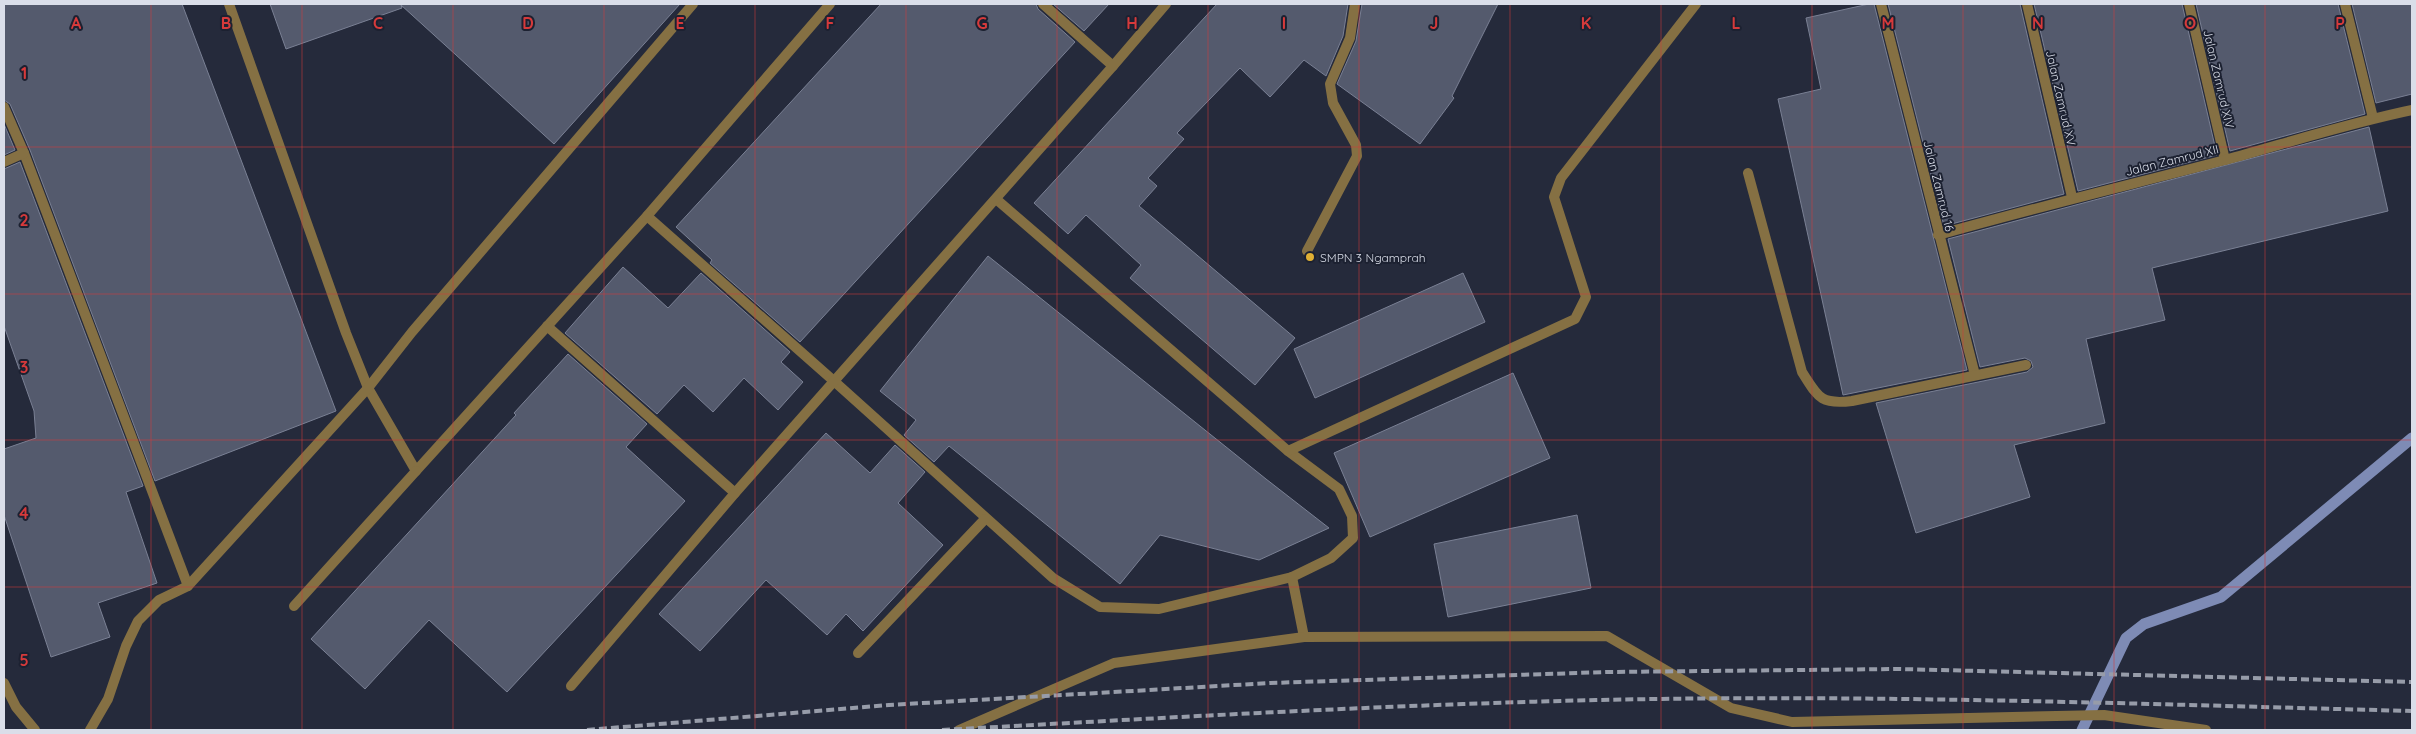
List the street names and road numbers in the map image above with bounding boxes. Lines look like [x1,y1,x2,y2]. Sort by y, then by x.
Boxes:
street label: Jalan Zamrud XIV [2200,28,2238,130]
street label: Jalan Zamrud XV [2043,49,2079,147]
street label: Jalan Zamrud 16 [1920,139,1958,234]
street label: Jalan Zamrud XII [2124,141,2220,179]

